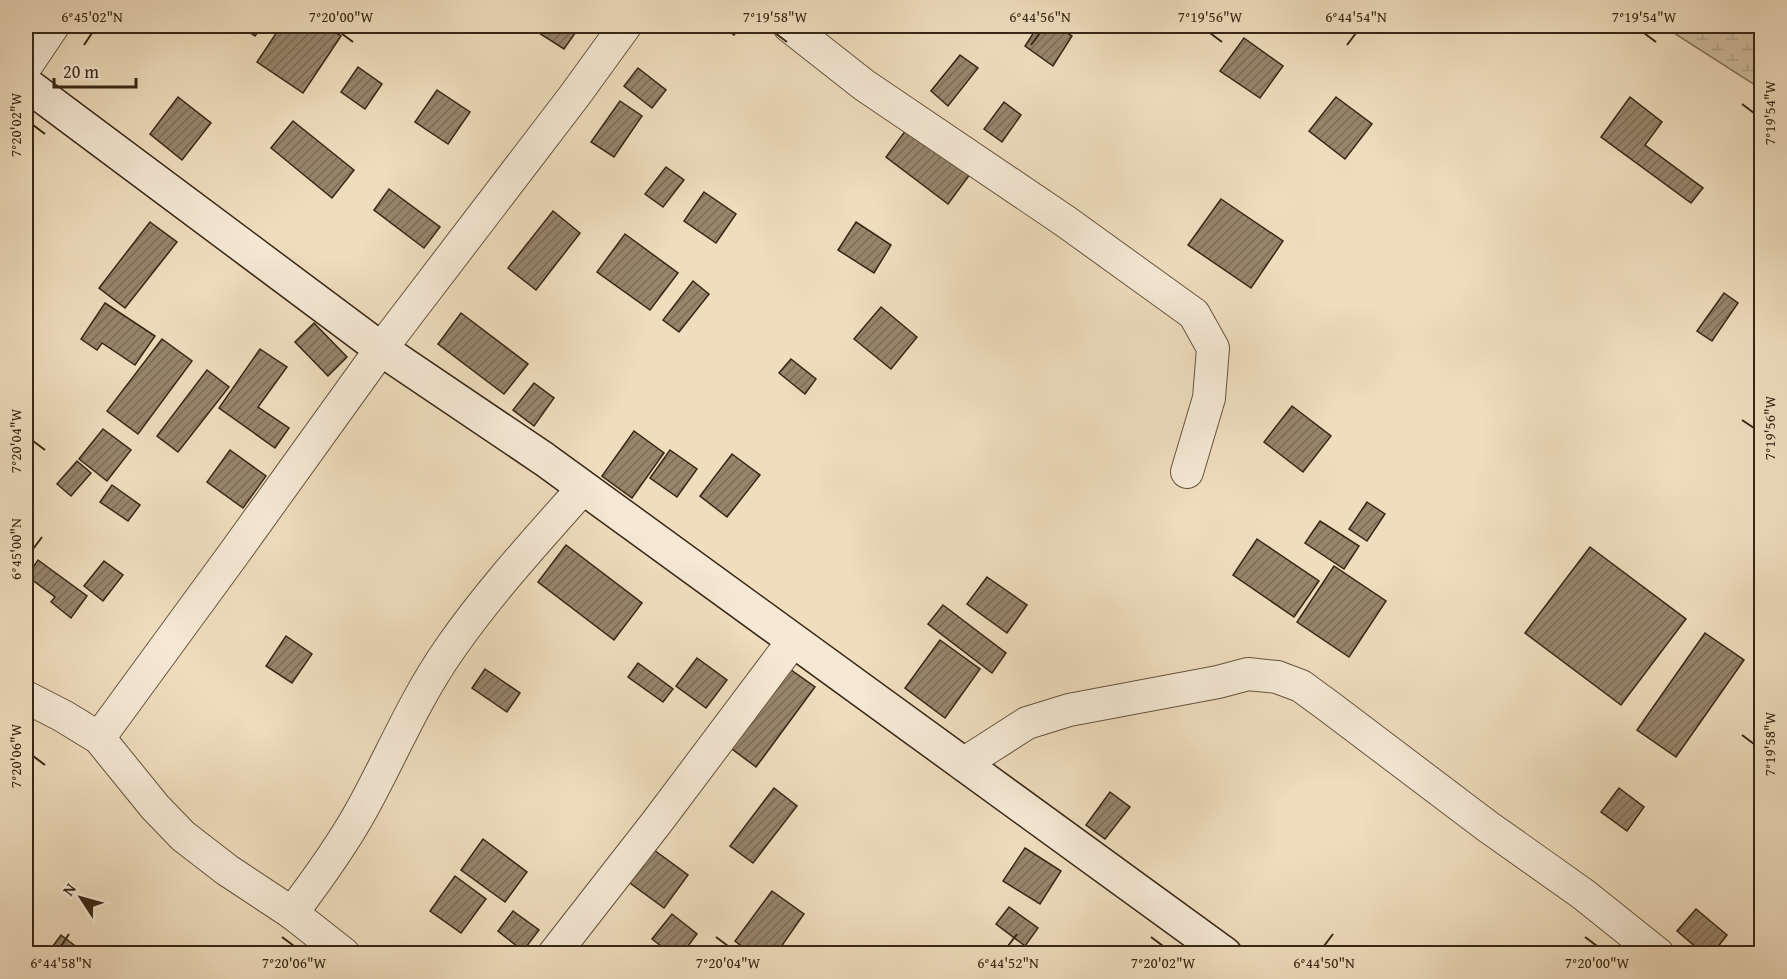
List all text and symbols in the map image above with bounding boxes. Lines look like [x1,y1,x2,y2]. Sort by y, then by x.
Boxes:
text: 6°45'02"N [61,6,123,27]
text: 7°20'00"W [309,6,374,27]
text: 7°19'58"W [743,6,808,27]
text: 6°44'56"N [1009,6,1071,27]
text: 7°19'56"W [1178,6,1243,27]
text: 6°44'54"N [1325,6,1387,27]
text: 7°19'54"W [1612,6,1677,27]
scale bar [54,51,136,89]
text: 20 m [63,58,99,85]
text: 7°19'54"W [1759,80,1780,145]
text: 7°20'02"W [5,92,26,157]
text: 7°19'56"W [1759,395,1780,460]
text: 7°20'04"W [5,408,26,473]
text: 6°45'00"N [5,518,26,580]
text: 7°19'58"W [1759,711,1780,776]
text: 7°20'06"W [5,723,26,788]
north arrow [51,868,111,928]
text: N [56,878,82,901]
text: 6°44'58"N [30,952,92,973]
text: 7°20'06"W [262,952,327,973]
text: 7°20'04"W [696,952,761,973]
text: 6°44'52"N [977,952,1039,973]
text: 7°20'02"W [1131,952,1196,973]
text: 6°44'50"N [1293,952,1355,973]
text: 7°20'00"W [1565,952,1630,973]

